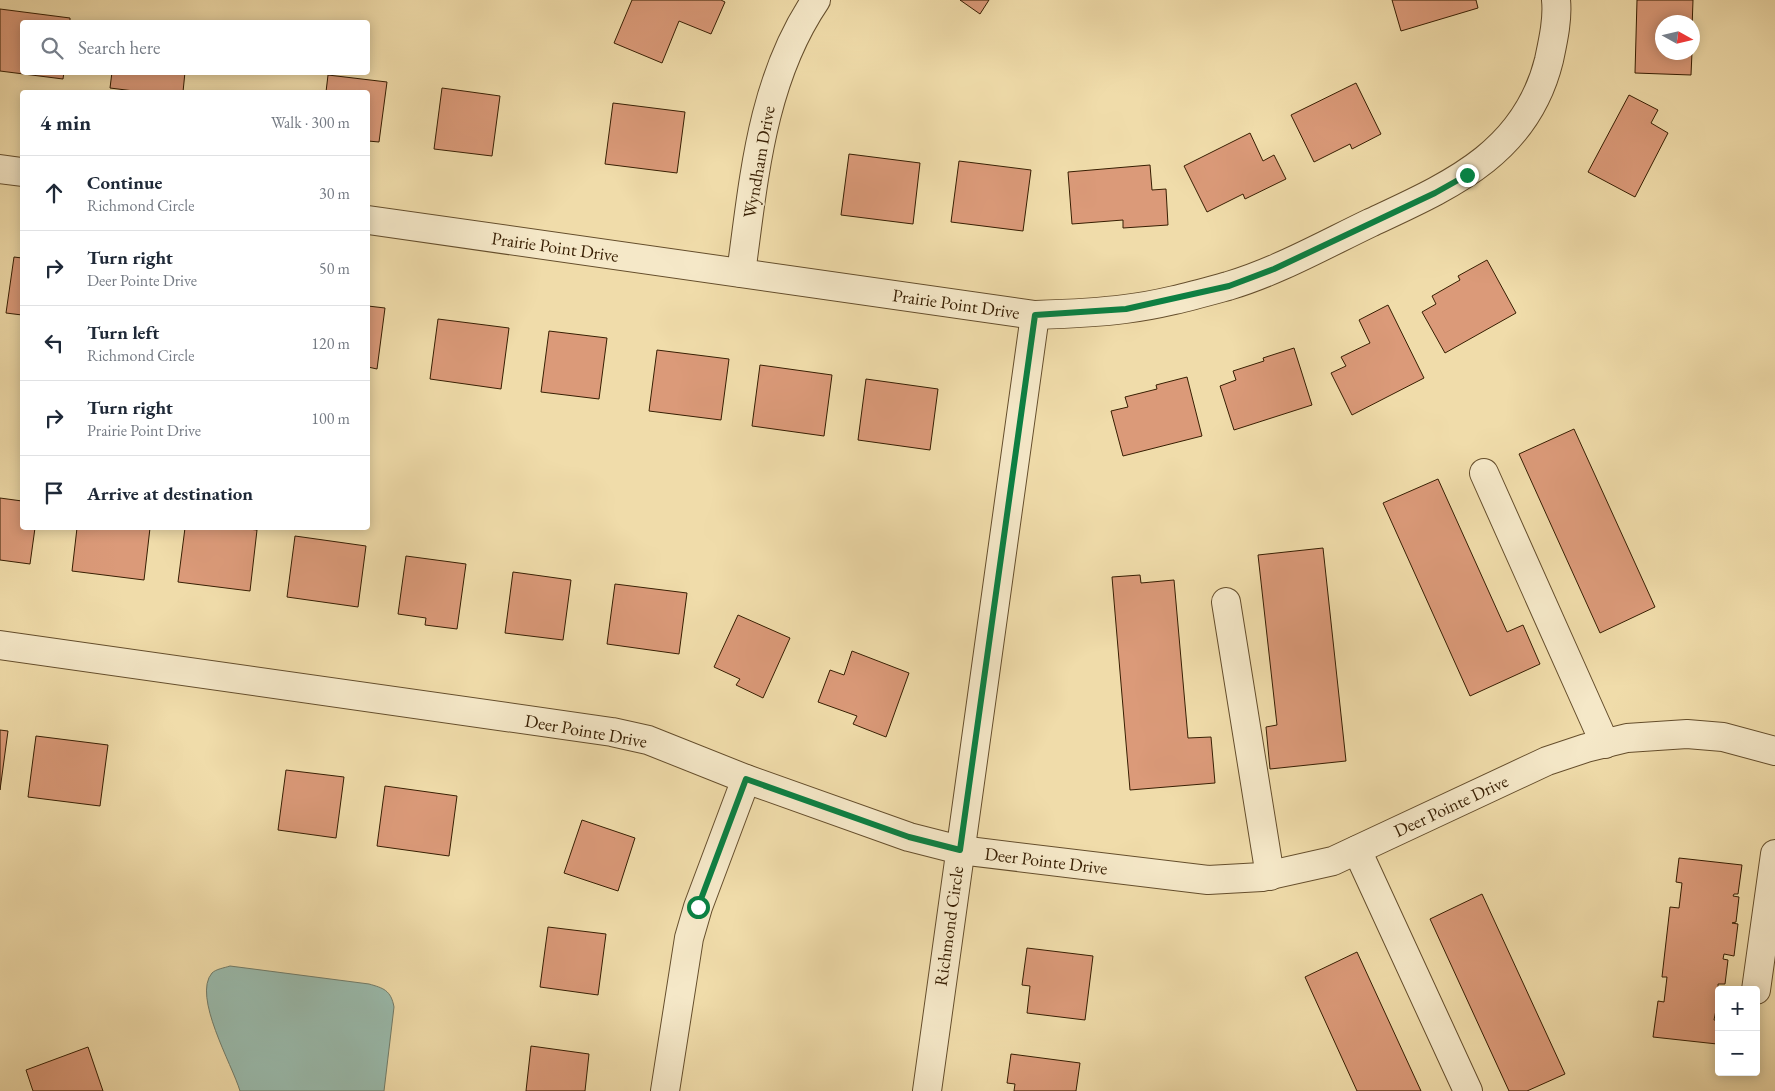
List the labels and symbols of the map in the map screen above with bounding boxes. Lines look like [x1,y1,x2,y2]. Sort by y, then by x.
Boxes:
north arrow [1655,15,1700,60]
street label: Wyndham Drive [737,104,780,220]
route end [1456,164,1479,187]
street label: Prairie Point Drive [490,226,620,267]
street label: Prairie Point Drive [891,283,1021,324]
street label: Deer Pointe Drive [523,708,649,753]
street label: Deer Pointe Drive [1390,769,1512,842]
street label: Deer Pointe Drive [983,842,1109,879]
street label: Richmond Circle [929,864,968,987]
route start [687,896,710,919]

